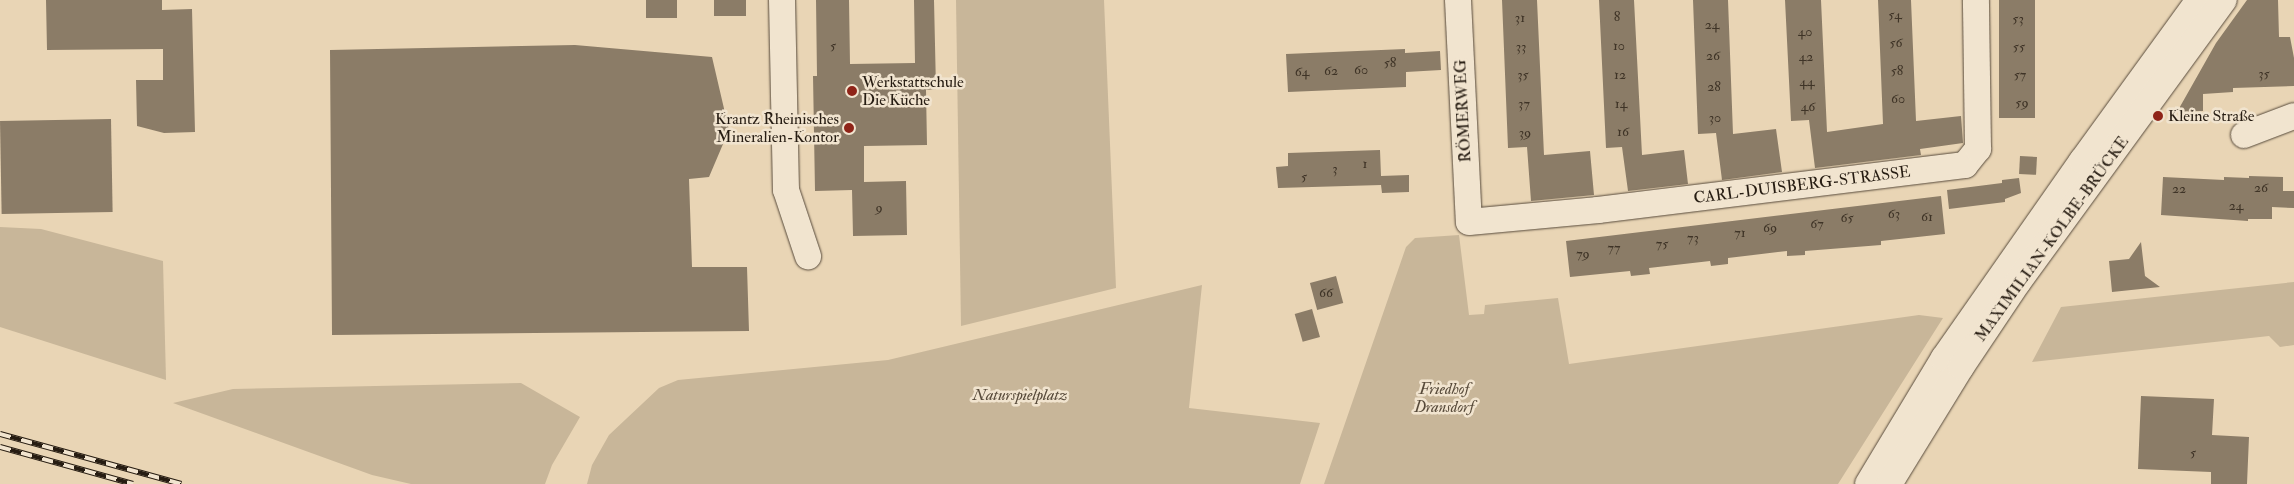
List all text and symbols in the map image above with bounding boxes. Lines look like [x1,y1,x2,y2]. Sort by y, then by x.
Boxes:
house number: 54 [1888,7,1902,23]
house number: 8 [1614,9,1620,25]
house number: 31 [1515,10,1525,26]
house number: 53 [2012,11,2024,27]
house number: 24 [1705,17,1719,33]
house number: 40 [1798,24,1812,40]
house number: 56 [1889,35,1903,51]
house number: 5 [830,38,836,54]
house number: 10 [1613,38,1625,54]
house number: 33 [1516,39,1526,55]
house number: 55 [2013,39,2025,55]
house number: 26 [1706,48,1720,64]
house number: 42 [1799,49,1813,65]
house number: 58 [1384,55,1396,71]
street label: RÖMERWEG [1451,59,1475,163]
house number: 60 [1354,62,1368,78]
house number: 62 [1324,63,1338,79]
house number: 58 [1891,63,1903,79]
house number: 64 [1295,64,1309,80]
house number: 35 [2258,66,2270,82]
house number: 35 [1517,67,1529,83]
house number: 12 [1614,67,1626,83]
house number: 57 [2014,67,2026,83]
place label: Werkstattschule Die Küche [862,72,964,110]
house number: 44 [1799,74,1815,90]
house number: 28 [1707,79,1721,95]
marker: Werkstattschule Die Küche [846,85,858,97]
house number: 60 [1891,91,1905,107]
house number: 59 [2015,95,2029,111]
house number: 37 [1518,96,1530,112]
house number: 14 [1615,96,1627,112]
house number: 46 [1801,99,1815,115]
place label: Kleine Straße [2168,106,2254,126]
place label: Krantz Rheinisches Mineralien-Kontor [715,109,839,147]
house number: 30 [1709,110,1721,126]
marker: Kleine Straße [2152,110,2164,122]
marker: Krantz Rheinisches Mineralien-Kontor [843,122,855,134]
house number: 16 [1617,124,1629,140]
house number: 39 [1519,125,1531,141]
street label: MAXIMILIAN-KOLBE-BRÜCKE [1971,133,2133,345]
house number: 1 [1363,156,1367,172]
house number: 3 [1332,161,1338,177]
street label: CARL-DUISBERG-STRASSE [1692,162,1912,208]
house number: 5 [1301,169,1307,185]
house number: 26 [2254,180,2268,196]
house number: 22 [2172,181,2186,197]
house number: 24 [2229,198,2243,214]
house number: 9 [875,200,883,216]
house number: 63 [1888,206,1900,222]
house number: 61 [1921,209,1933,225]
house number: 65 [1840,210,1854,226]
house number: 67 [1810,216,1824,232]
house number: 69 [1763,220,1777,236]
house number: 71 [1734,225,1746,241]
house number: 73 [1687,230,1699,246]
house number: 75 [1656,236,1668,252]
house number: 77 [1608,240,1620,256]
house number: 79 [1576,246,1590,262]
house number: 66 [1319,285,1333,301]
park label: Friedhof Dransdorf [1414,379,1474,417]
park label: Naturspielplatz [973,385,1067,405]
house number: 5 [2190,445,2196,461]

